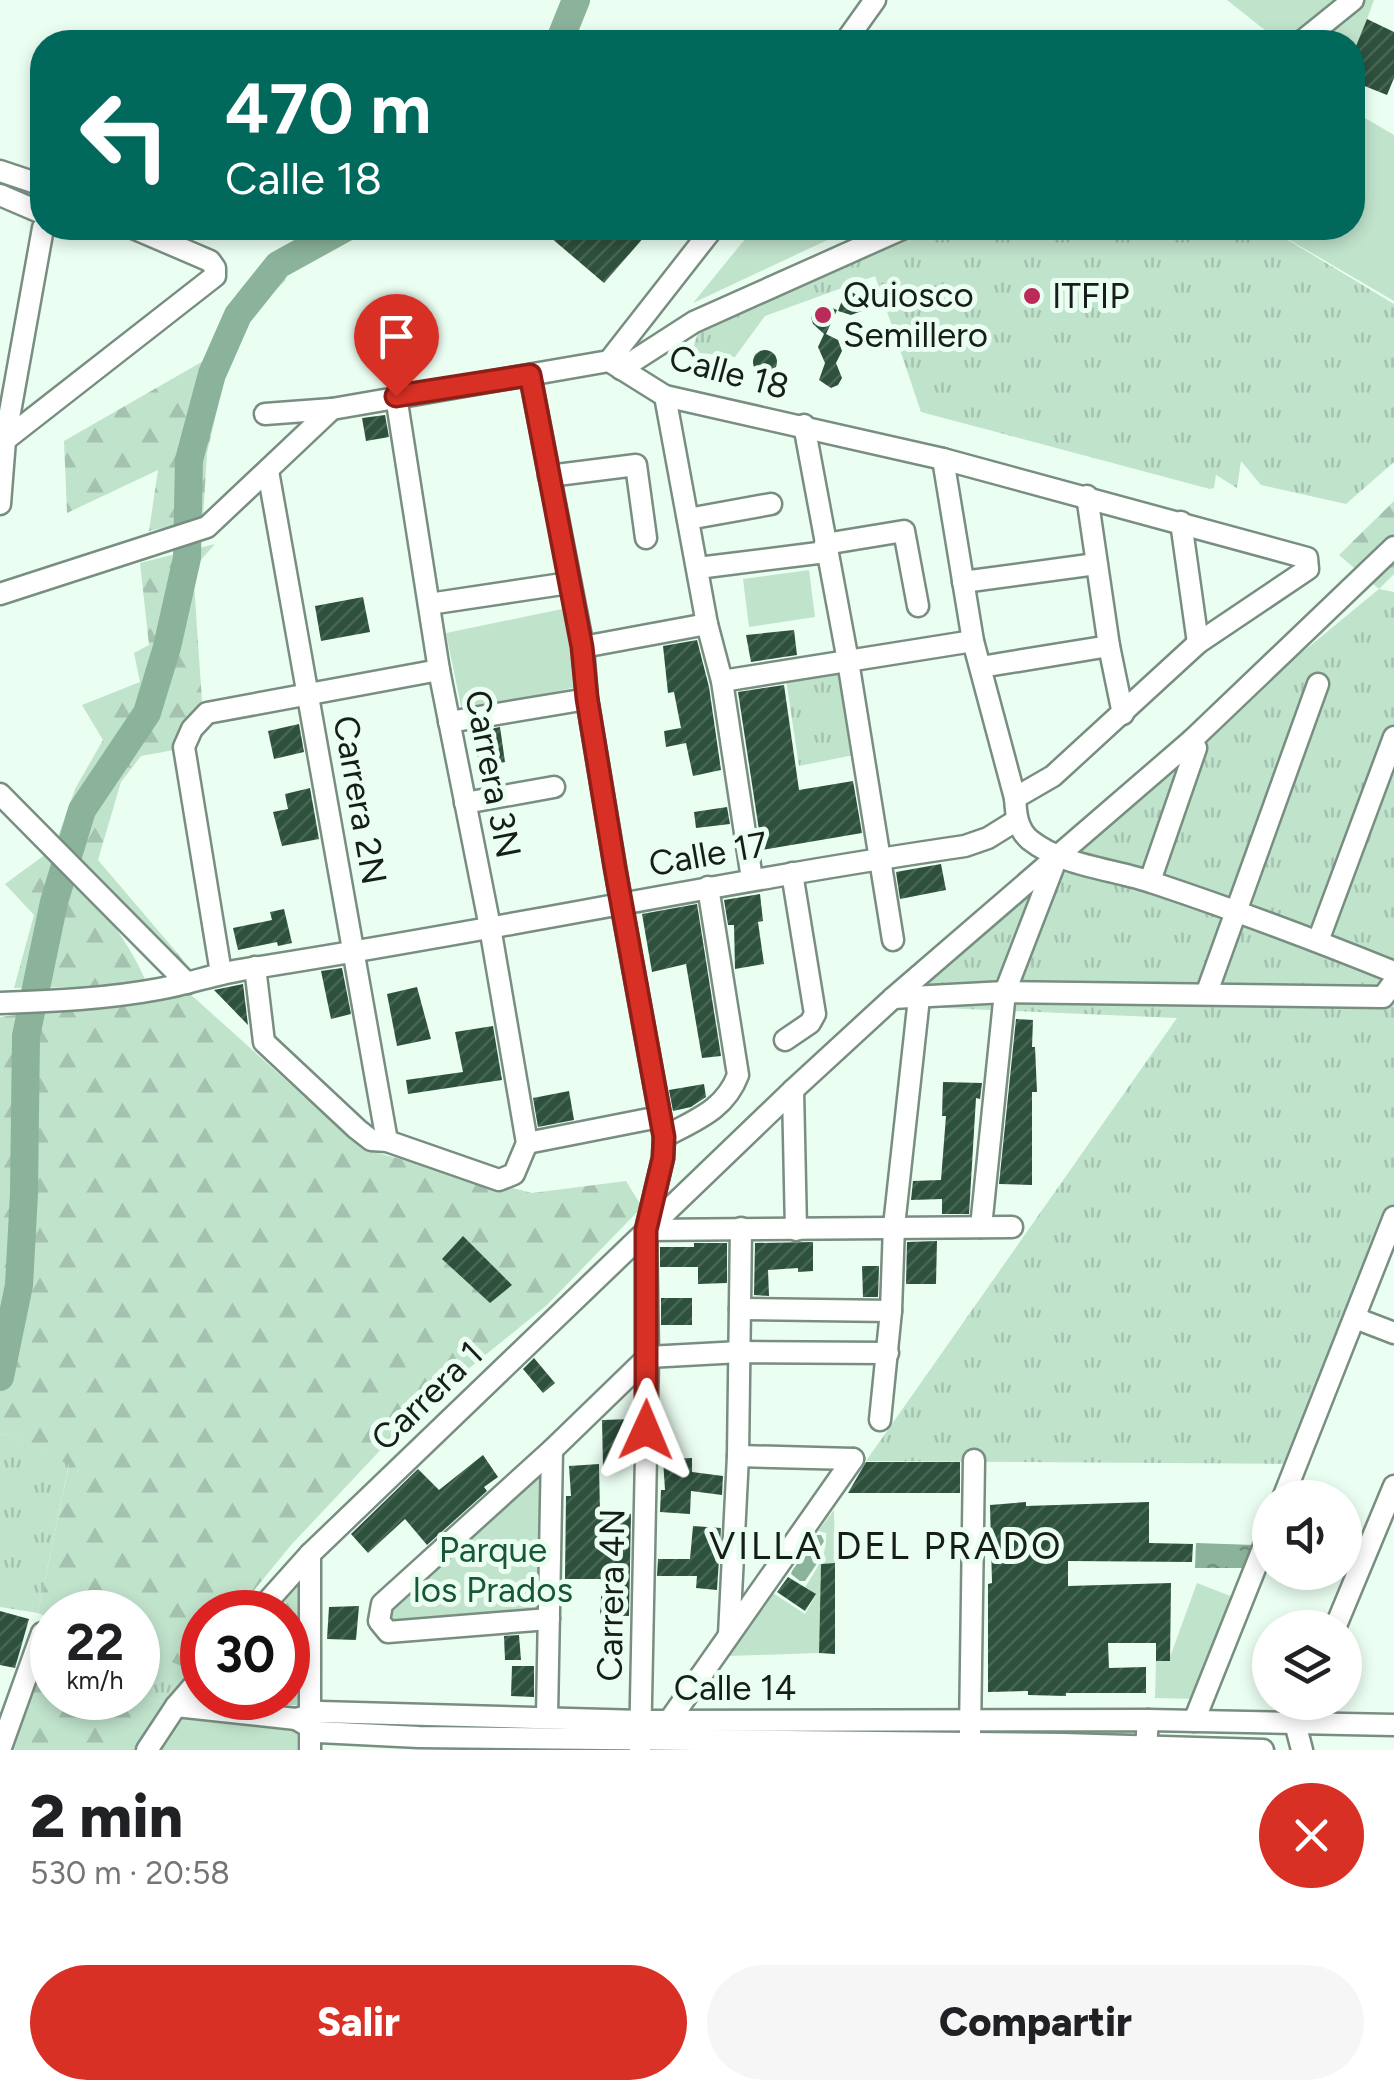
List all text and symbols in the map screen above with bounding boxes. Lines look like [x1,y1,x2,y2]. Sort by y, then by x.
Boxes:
text: 470 m [225,66,431,151]
icon: left [60,70,190,200]
text: Calle 18 [225,151,382,205]
place label: Quiosco Semillero [843,274,988,356]
place label: ITFIP [1052,275,1130,317]
marker: ITFIP [1021,285,1043,307]
pin [354,294,439,397]
marker: Quiosco Semillero [812,304,834,326]
icon: arrive [369,309,424,364]
street label: Calle 18 [665,336,793,408]
street label: Carrera 3N [456,686,530,862]
street label: Carrera 2N [324,712,396,888]
street label: Calle 17 [646,823,770,885]
street label: Carrera 1 [363,1333,491,1459]
position arrow [594,1378,698,1482]
map controls [1252,1480,1362,1720]
button: sound [1252,1480,1362,1590]
street label: Carrera 4N [588,1508,634,1682]
district label: VILLA DEL PRADO [709,1523,1063,1569]
park label: Parque los Prados [413,1529,573,1611]
speed limit sign: 30 [180,1590,310,1720]
button: layers [1252,1610,1362,1720]
text: 22 [66,1612,124,1673]
text: km/h [66,1665,124,1695]
street label: Calle 14 [674,1667,796,1709]
text: 2 min [30,1780,183,1852]
button: close [1259,1783,1364,1888]
text: 530 m · 20:58 [30,1854,230,1892]
button: Salir [30,1965,687,2080]
button: Compartir [707,1965,1364,2080]

